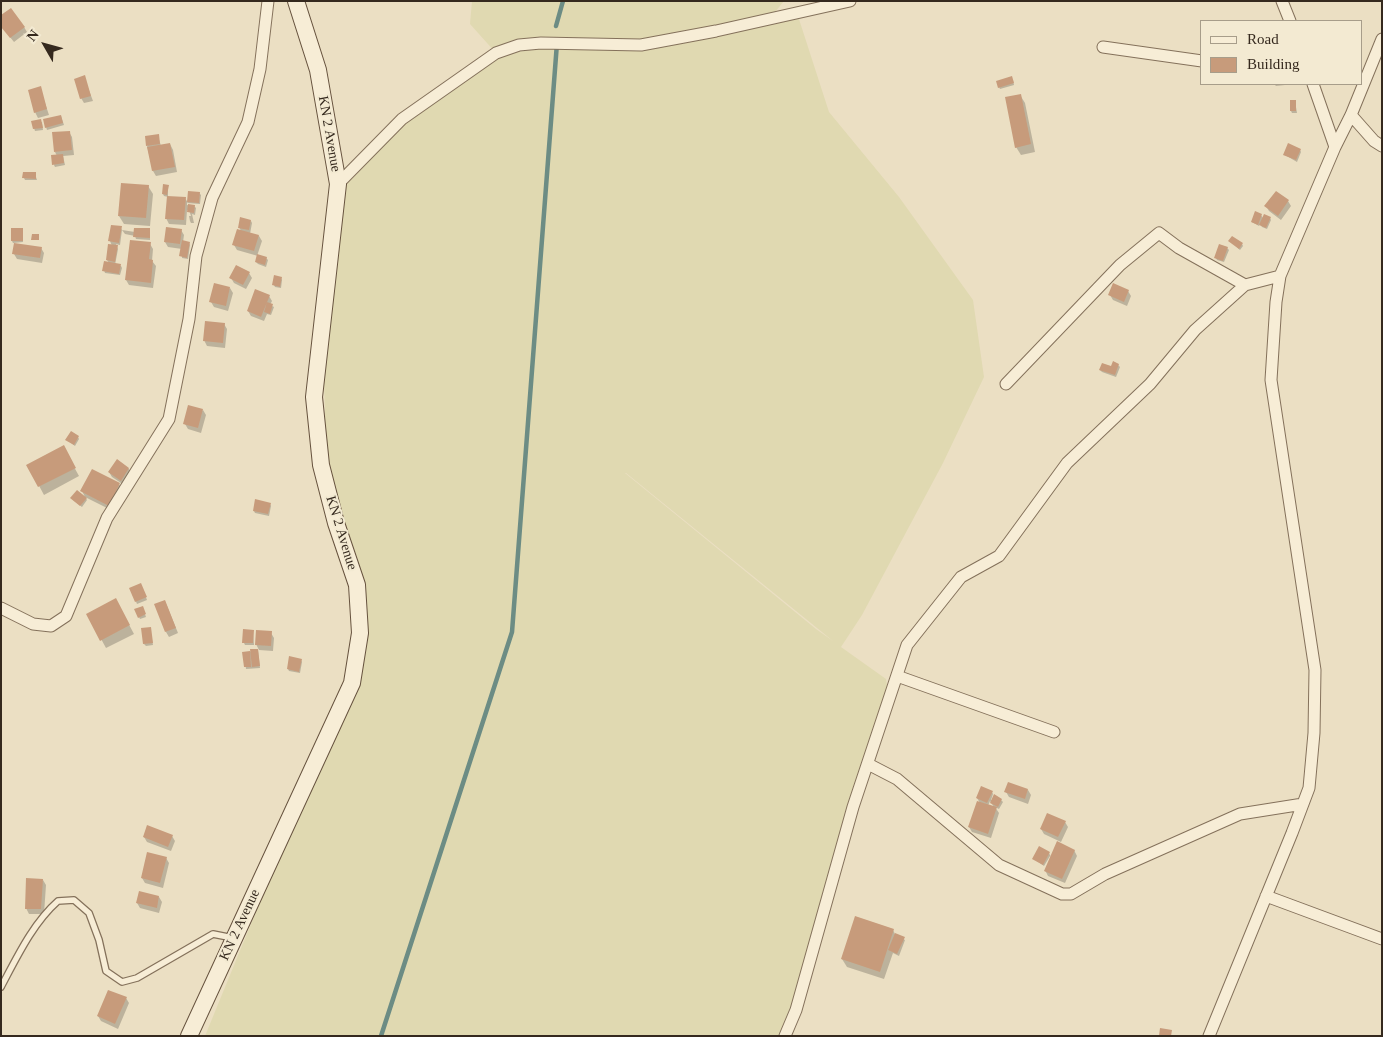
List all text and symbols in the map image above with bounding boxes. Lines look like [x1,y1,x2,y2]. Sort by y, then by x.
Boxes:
north arrow [20,20,70,70]
legend [1200,20,1363,85]
text: N [24,27,42,44]
text: Road [1247,31,1279,47]
text: Building [1247,56,1300,72]
street label: KN 2 Avenue [314,95,344,173]
street label: KN 2 Avenue [322,494,360,572]
street label: KN 2 Avenue [216,887,264,963]

